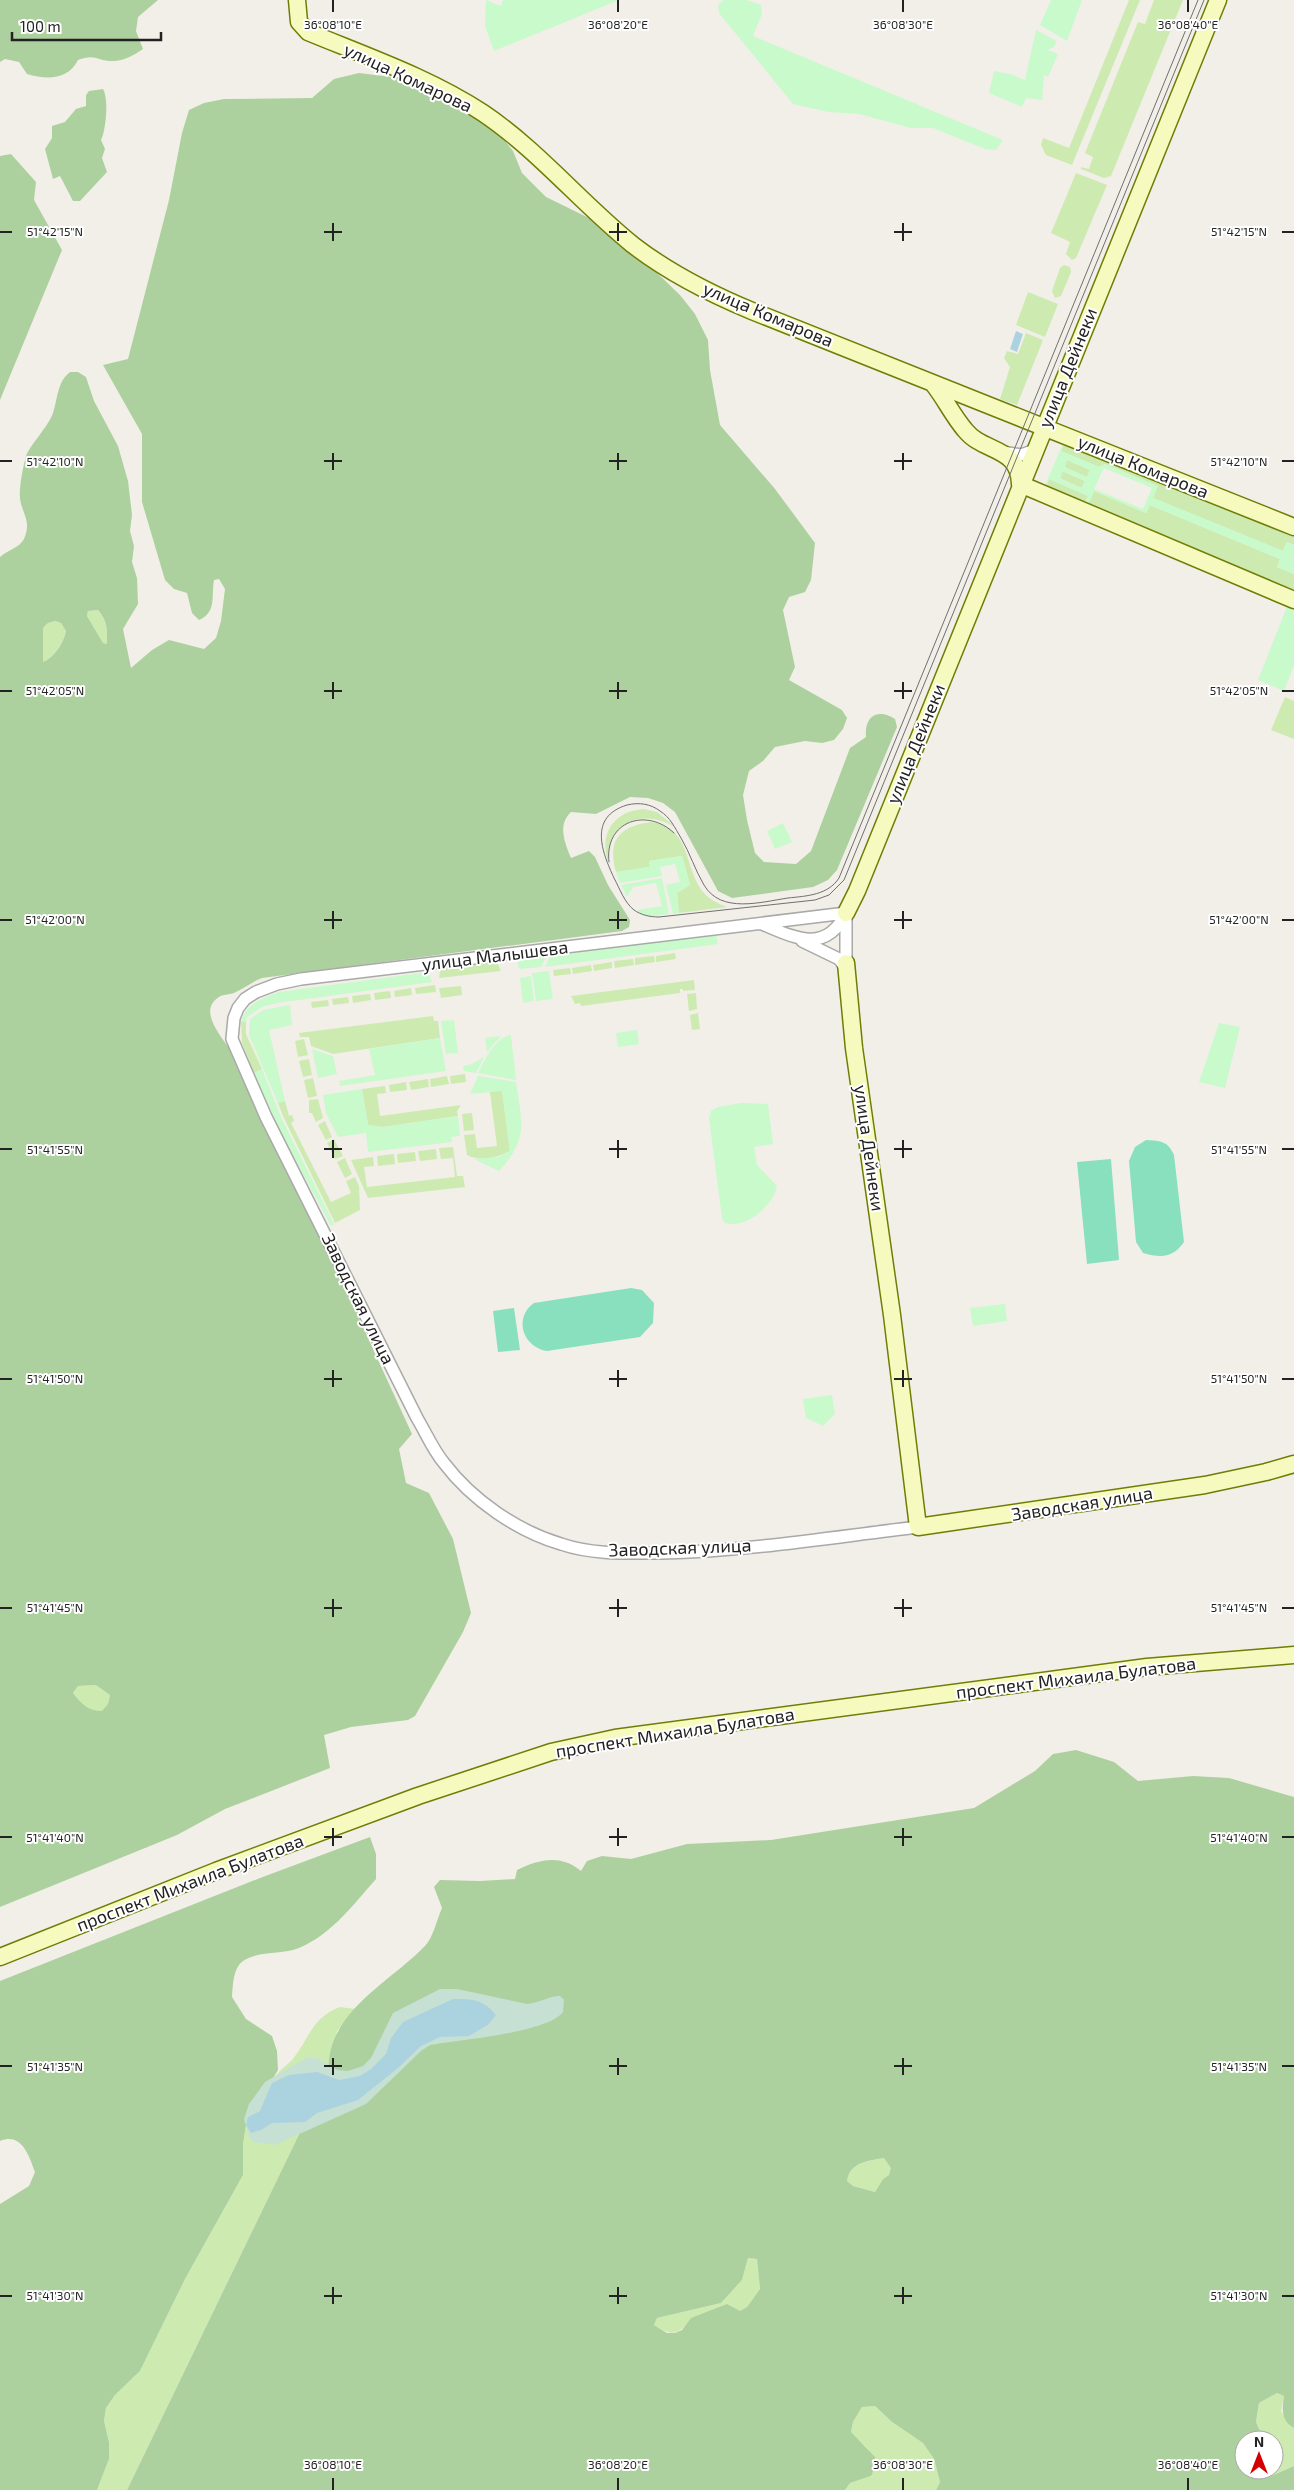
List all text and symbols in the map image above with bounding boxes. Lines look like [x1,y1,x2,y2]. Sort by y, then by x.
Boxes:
scale bar [12,10,161,42]
text: 100 m [20,17,61,35]
text: 36°08'10"E [304,17,362,31]
text: 36°08'20"E [588,17,648,31]
text: 36°08'30"E [873,17,933,31]
text: 36°08'40"E [1158,17,1218,31]
street label: улица Комарова [341,38,476,117]
text: 51°42'15"N [27,224,83,238]
text: 51°42'15"N [1211,224,1267,238]
street label: улица Комарова [700,277,837,351]
street label: улица Дейнеки [1033,304,1101,431]
street label: улица Комарова [1075,430,1212,502]
text: 51°42'10"N [27,454,83,468]
text: 51°42'10"N [1211,454,1267,468]
street label: улица Дейнеки [881,680,949,807]
text: 51°42'05"N [26,683,84,697]
text: 51°42'05"N [1210,683,1268,697]
text: 51°42'00"N [25,912,85,926]
text: 51°42'00"N [1209,912,1269,926]
street label: улица Малышева [420,935,569,975]
street label: улица Дейнеки [850,1083,890,1213]
text: 51°41'55"N [27,1142,83,1156]
text: 51°41'55"N [1211,1142,1267,1156]
street label: Заводская улица [318,1230,400,1368]
text: 51°41'50"N [27,1371,83,1385]
text: 51°41'50"N [1211,1371,1267,1385]
street label: Заводская улица [1010,1481,1154,1525]
street label: Заводская улица [608,1534,752,1560]
text: 51°41'45"N [27,1600,83,1614]
text: 51°41'45"N [1211,1600,1267,1614]
street label: проспект Михаила Булатова [955,1651,1197,1703]
street label: проспект Михаила Булатова [554,1702,796,1762]
street label: проспект Михаила Булатова [73,1829,306,1936]
text: 51°41'40"N [26,1830,84,1844]
text: 51°41'40"N [1210,1830,1268,1844]
text: 51°41'35"N [27,2059,83,2073]
text: 51°41'35"N [1211,2059,1267,2073]
text: 51°41'30"N [27,2288,83,2302]
text: 51°41'30"N [1211,2288,1267,2302]
north arrow [1234,2430,1284,2480]
text: N [1254,2433,1264,2450]
text: 36°08'10"E [304,2457,362,2471]
text: 36°08'20"E [588,2457,648,2471]
text: 36°08'30"E [873,2457,933,2471]
text: 36°08'40"E [1158,2457,1218,2471]

